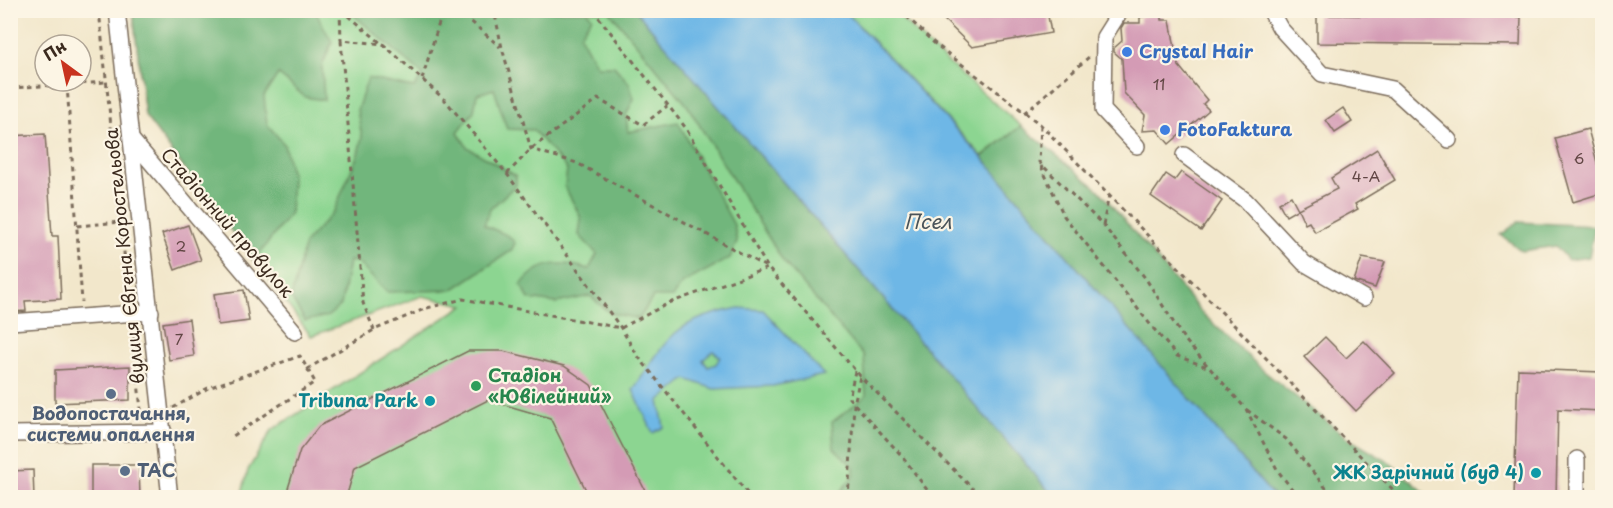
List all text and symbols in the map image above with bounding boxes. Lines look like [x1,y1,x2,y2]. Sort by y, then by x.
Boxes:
north arrow [33,33,93,93]
text: Пн [38,33,71,66]
place label: Crystal Hair [1139,37,1254,64]
marker: Crystal Hair [1120,45,1134,59]
house number: 11 [1153,72,1165,95]
place label: FotoFaktura [1177,115,1293,142]
marker: FotoFaktura [1158,123,1172,137]
street label: вулиця Євгена Коростельова [97,126,150,385]
street label: Стадіонний провулок [155,141,301,303]
house number: 6 [1574,146,1584,169]
house number: 4-А [1352,164,1380,187]
water label: Псел [904,206,952,236]
house number: 2 [176,234,186,257]
house number: 7 [175,327,184,350]
place label: Стадіон «Ювілейний» [488,361,612,409]
marker: Стадіон «Ювілейний» [469,379,483,393]
place label: Tribuna Park [298,386,418,413]
marker: Водопостачання, системи опалення [104,387,118,401]
marker: Tribuna Park [423,394,437,408]
place label: Водопостачання, системи опалення [27,399,195,447]
place label: ТАС [137,456,175,483]
place label: ЖК Зарічний (буд 4) [1332,458,1524,485]
marker: ТАС [118,464,132,478]
marker: ЖК Зарічний (буд 4) [1529,466,1543,480]

